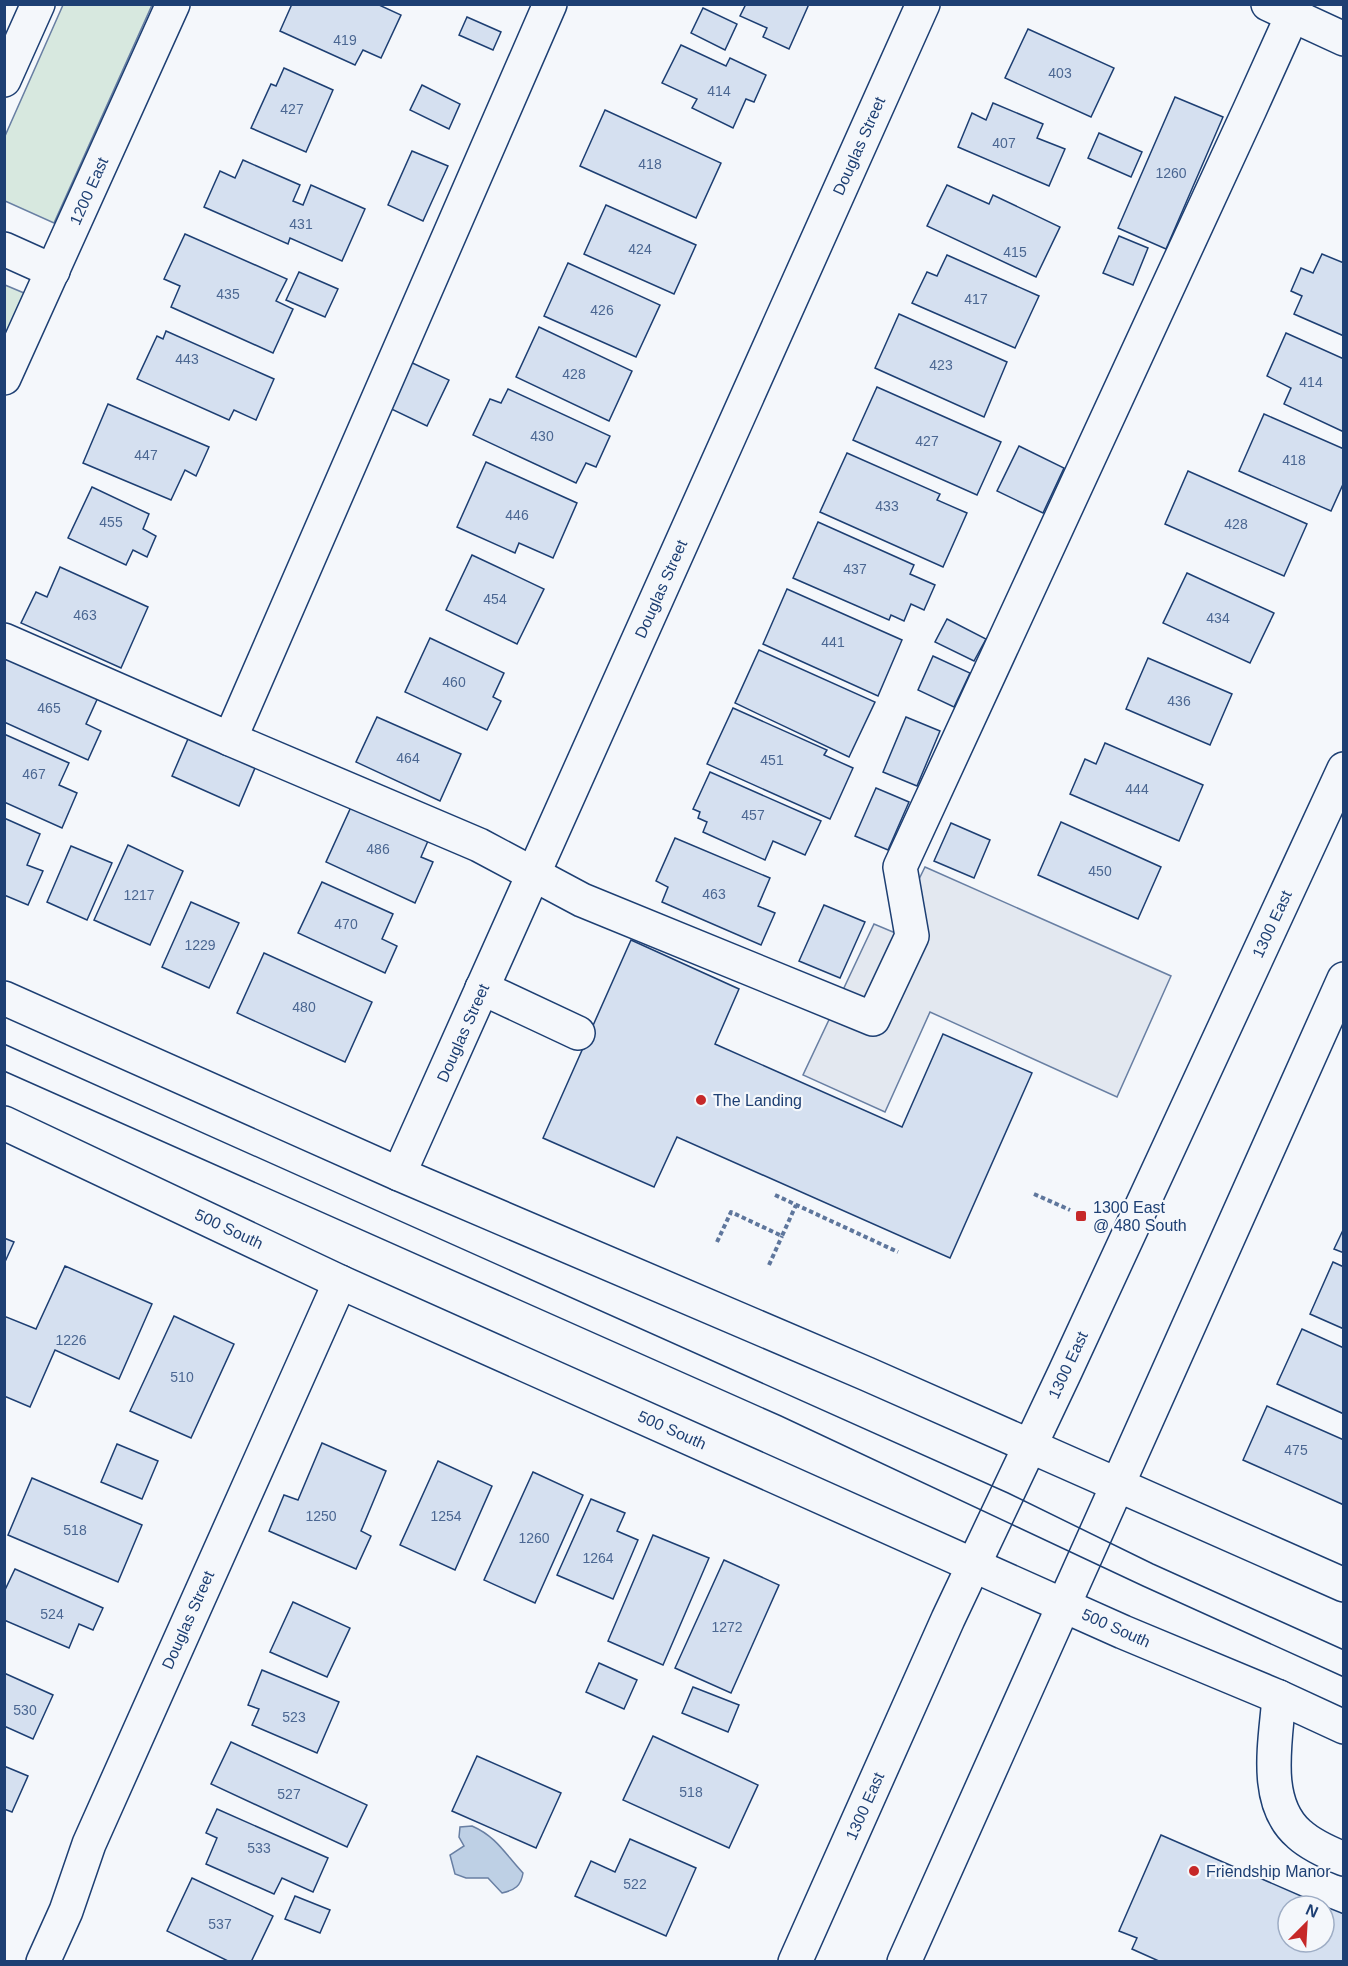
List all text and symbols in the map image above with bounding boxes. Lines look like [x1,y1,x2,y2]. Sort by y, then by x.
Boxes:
house number: 419 [333,32,357,48]
house number: 403 [1048,65,1072,81]
house number: 414 [707,83,731,99]
street label: Douglas Street [830,94,889,198]
house number: 427 [280,101,304,117]
house number: 407 [992,135,1016,151]
street label: 1200 East [67,154,112,227]
house number: 418 [638,156,662,172]
house number: 1260 [1155,165,1187,181]
house number: 431 [289,216,313,232]
house number: 424 [628,241,652,257]
house number: 415 [1003,244,1027,260]
house number: 435 [216,286,240,302]
house number: 417 [964,291,988,307]
house number: 426 [590,302,614,318]
house number: 443 [175,351,199,367]
house number: 423 [929,357,953,373]
house number: 428 [562,366,586,382]
house number: 414 [1299,374,1323,390]
house number: 430 [530,428,554,444]
house number: 427 [915,433,939,449]
house number: 447 [134,447,158,463]
house number: 418 [1282,452,1306,468]
house number: 433 [875,498,899,514]
house number: 446 [505,507,529,523]
house number: 455 [99,514,123,530]
house number: 428 [1224,516,1248,532]
street label: Douglas Street [632,537,691,641]
house number: 437 [843,561,867,577]
house number: 454 [483,591,507,607]
house number: 463 [73,607,97,623]
house number: 434 [1206,610,1230,626]
house number: 441 [821,634,845,650]
house number: 460 [442,674,466,690]
house number: 436 [1167,693,1191,709]
house number: 465 [37,700,61,716]
house number: 464 [396,750,420,766]
house number: 451 [760,752,784,768]
house number: 467 [22,766,46,782]
house number: 444 [1125,781,1149,797]
house number: 457 [741,807,765,823]
house number: 486 [366,841,390,857]
house number: 450 [1088,863,1112,879]
house number: 463 [702,886,726,902]
house number: 1217 [123,887,155,903]
street label: 1300 East [1249,887,1295,960]
house number: 470 [334,916,358,932]
house number: 1229 [184,937,216,953]
street label: Douglas Street [434,981,493,1085]
house number: 480 [292,999,316,1015]
place label: The Landing [713,1092,802,1109]
marker: The Landing [694,1093,708,1107]
place label: 1300 East @ 480 South [1093,1199,1187,1234]
street label: 500 South [192,1206,266,1252]
marker: 1300 East @ 480 South [1074,1209,1088,1223]
street label: 1300 East [1045,1328,1091,1401]
house number: 1226 [55,1332,87,1348]
house number: 510 [170,1369,194,1385]
street label: 500 South [635,1407,709,1453]
house number: 475 [1284,1442,1308,1458]
house number: 1250 [305,1508,337,1524]
house number: 1254 [430,1508,462,1524]
house number: 518 [63,1522,87,1538]
house number: 1260 [518,1530,550,1546]
house number: 1264 [582,1550,614,1566]
street label: Douglas Street [159,1568,218,1672]
street label: 500 South [1079,1605,1153,1651]
house number: 524 [40,1606,64,1622]
house number: 1272 [711,1619,743,1635]
house number: 530 [13,1702,37,1718]
house number: 523 [282,1709,306,1725]
street label: 1300 East [843,1769,888,1842]
house number: 518 [679,1784,703,1800]
house number: 527 [277,1786,301,1802]
house number: 533 [247,1840,271,1856]
place label: Friendship Manor [1206,1863,1331,1880]
marker: Friendship Manor [1187,1864,1201,1878]
house number: 522 [623,1876,647,1892]
north arrow [1276,1894,1336,1954]
text: N [1303,1901,1321,1921]
house number: 537 [208,1916,232,1932]

